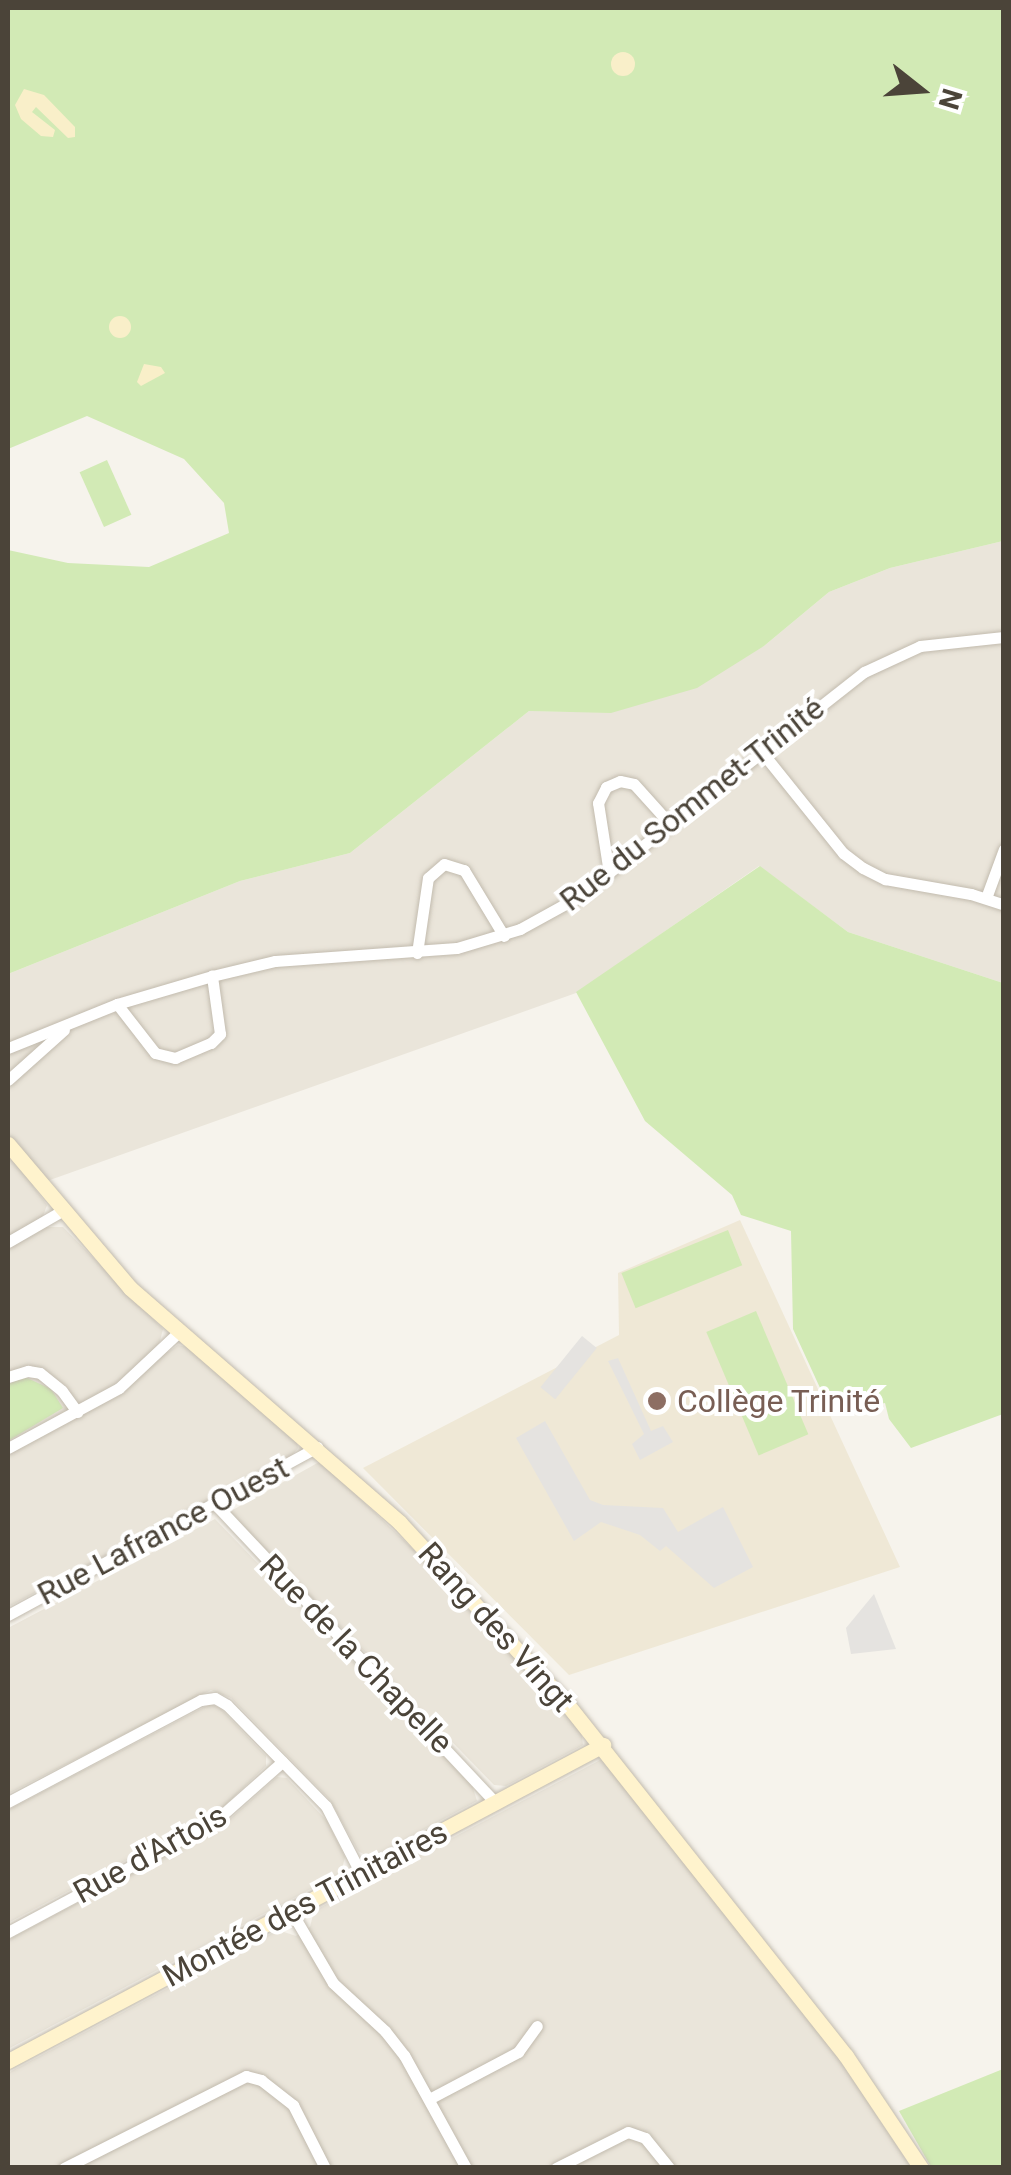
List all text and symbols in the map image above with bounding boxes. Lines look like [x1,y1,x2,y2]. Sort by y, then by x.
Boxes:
north arrow [871,40,971,140]
text: N [932,85,969,113]
street label: Rue du Sommet-Trinité [552,689,832,919]
place label: Collège Trinité [677,1382,881,1420]
marker: Collège Trinité [646,1390,668,1412]
street label: Rue Lafrance Ouest [31,1449,295,1613]
street label: Rang des Vingt [410,1534,582,1720]
street label: Rue de la Chapelle [251,1547,461,1761]
street label: Rue d'Artois [67,1796,233,1912]
street label: Montée des Trinitaires [156,1813,454,1995]

